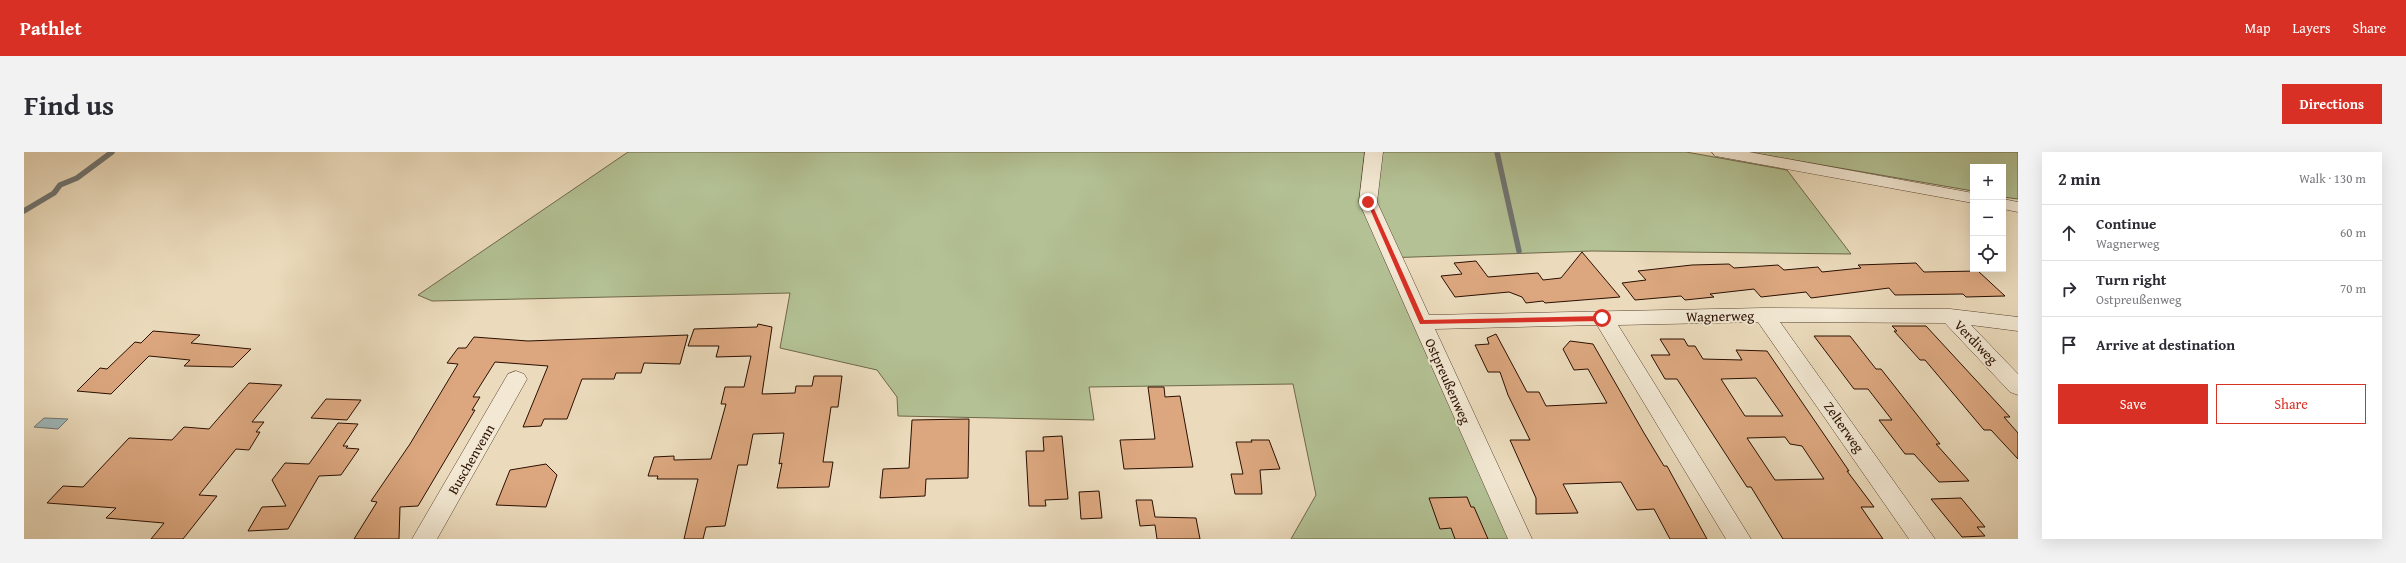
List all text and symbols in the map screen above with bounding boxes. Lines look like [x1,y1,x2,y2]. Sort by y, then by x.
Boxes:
text: Pathlet [20,14,82,42]
text: Map [2245,18,2271,38]
text: Layers [2293,18,2331,38]
text: Share [2353,18,2386,38]
text: Find us [24,84,114,125]
button: Directions [2282,84,2382,124]
map controls [1970,164,2006,272]
button: + [1970,164,2006,200]
text: 2 min [2058,166,2100,191]
text: Walk · 130 m [2299,169,2366,188]
route end [1359,193,1377,211]
button: − [1970,200,2006,236]
text: Continue [2096,213,2157,234]
icon: ahead [2058,222,2080,244]
text: 60 m [2340,223,2366,242]
text: Wagnerweg [2096,234,2159,253]
button: locate [1970,236,2006,272]
text: Turn right [2096,269,2167,290]
icon: right [2058,278,2080,300]
text: 70 m [2340,279,2366,298]
text: Ostpreußenweg [2096,290,2182,309]
street label: Wagnerweg [1686,305,1754,327]
route start [1593,309,1611,327]
street label: Verdiweg [1950,315,2002,369]
icon: arrive [2058,334,2080,356]
text: Arrive at destination [2096,334,2235,355]
street label: Ostpreußenweg [1420,335,1476,427]
button: Save [2058,384,2208,424]
button: Share [2216,384,2366,424]
street label: Zelterweg [1819,397,1869,457]
street label: Buschenvenn [443,420,499,498]

